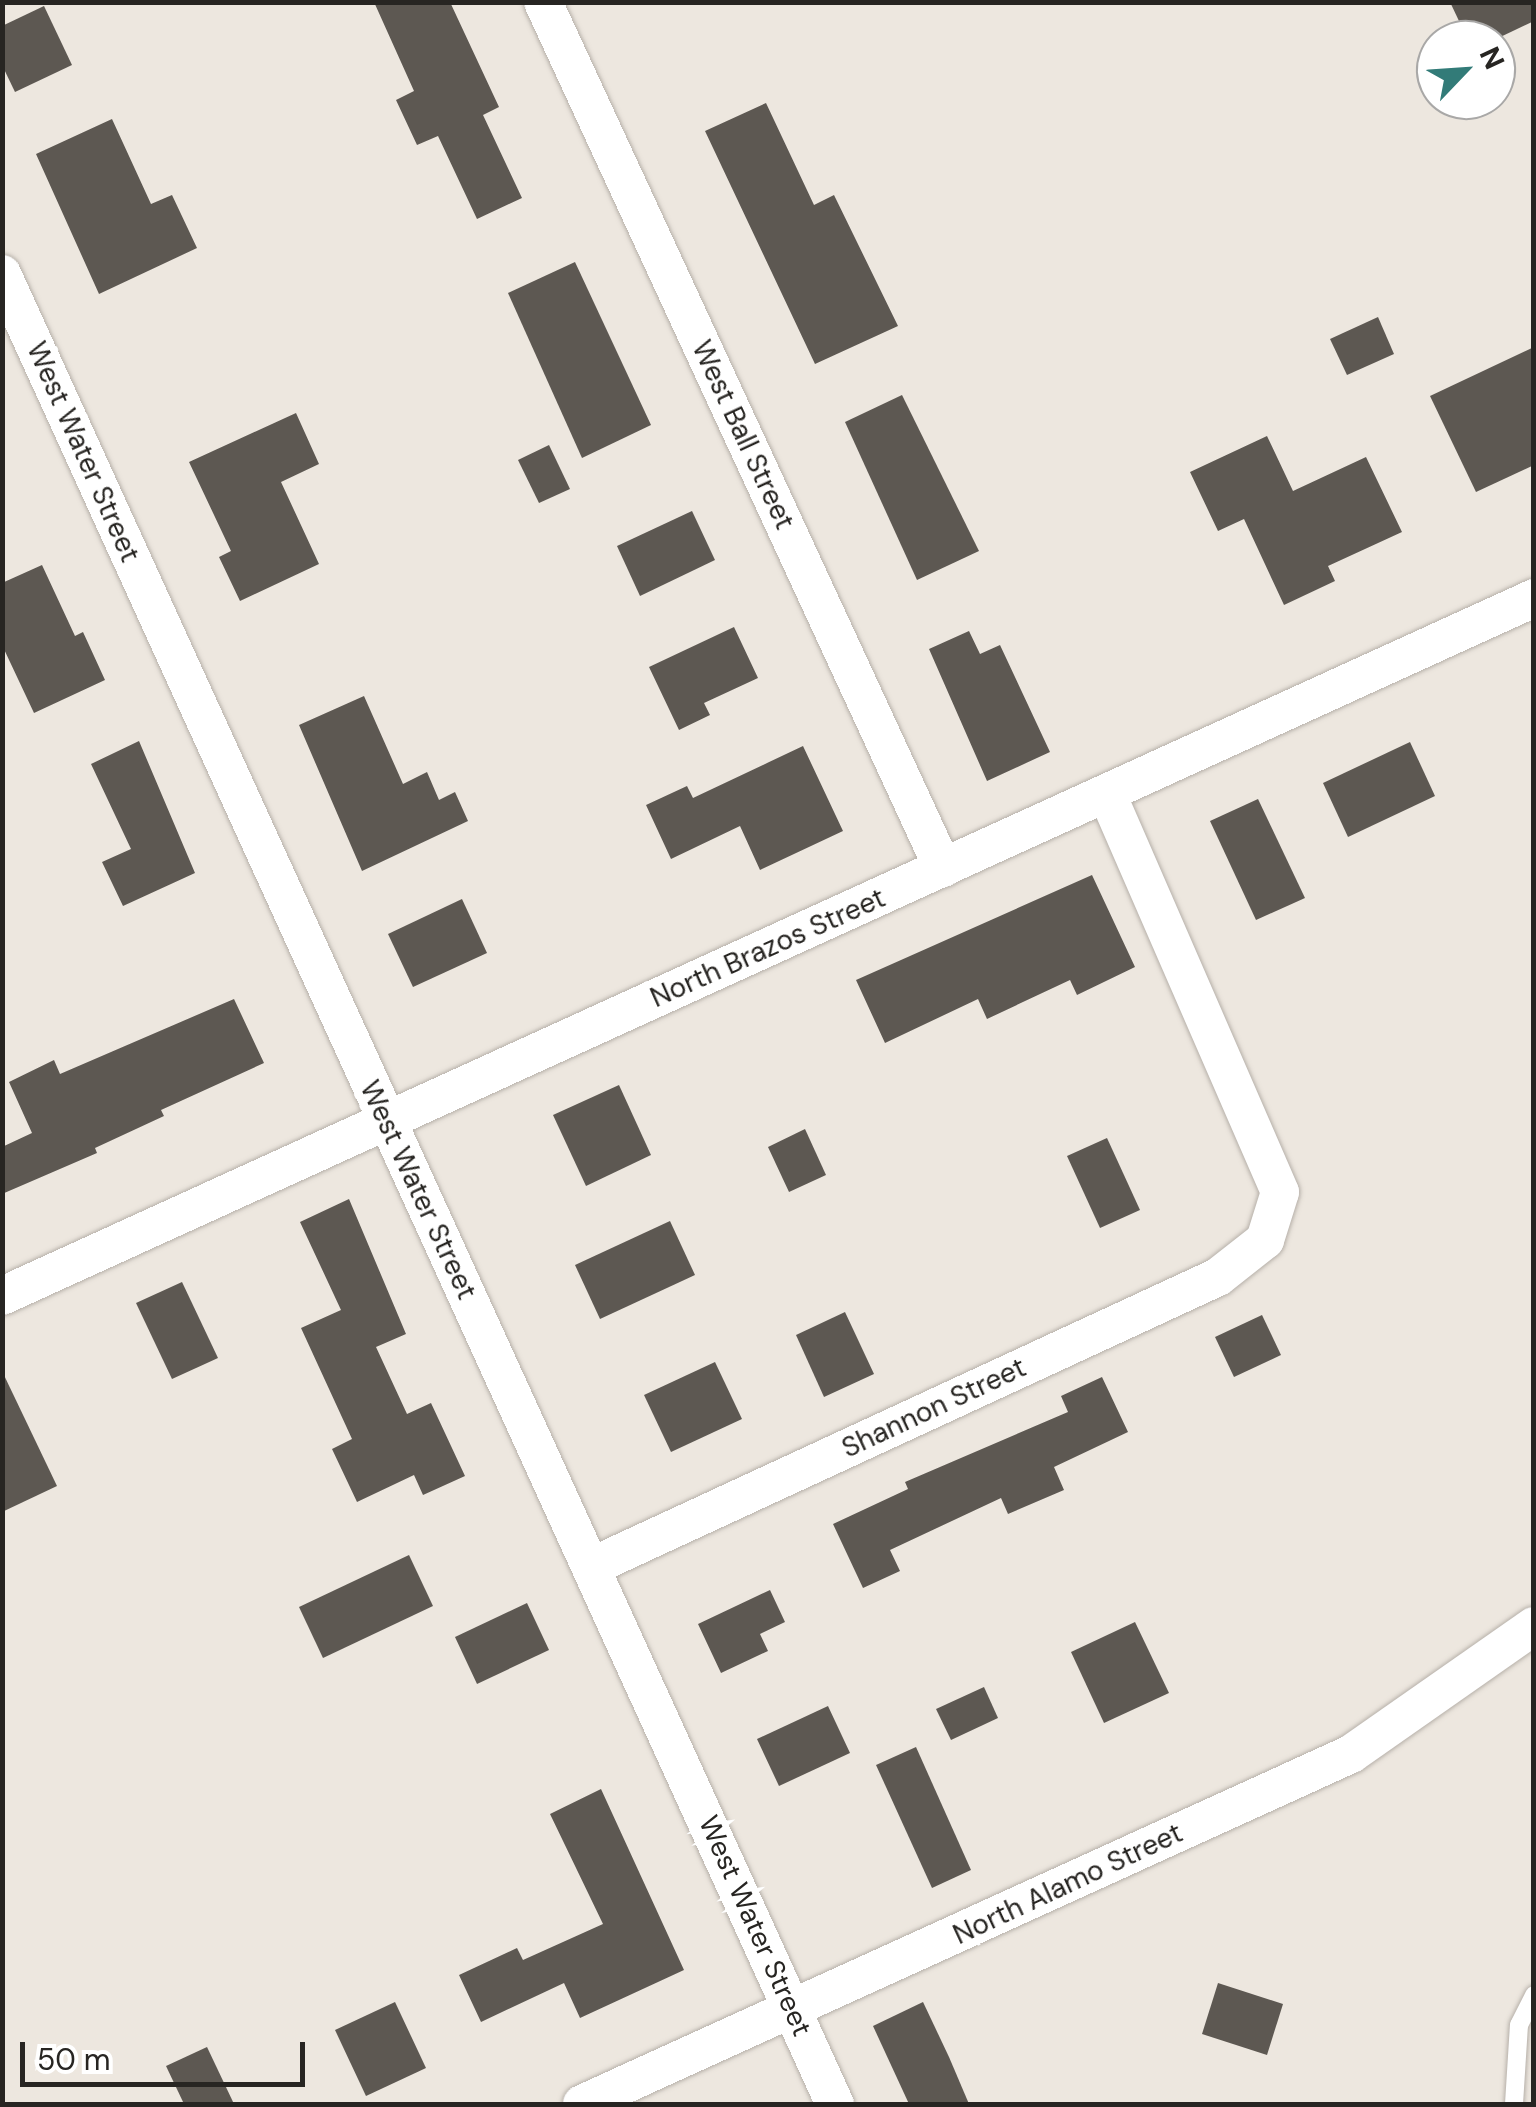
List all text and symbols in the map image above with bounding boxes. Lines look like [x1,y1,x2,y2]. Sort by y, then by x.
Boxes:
north arrow [1416,20,1516,120]
text: N [1471,41,1513,75]
street label: West Ball Street [684,335,802,535]
street label: West Water Street [19,337,147,567]
street label: North Brazos Street [645,881,891,1015]
street label: West Water Street [353,1075,483,1305]
street label: Shannon Street [837,1351,1031,1465]
street label: West Water Street [691,1811,819,2041]
street label: North Alamo Street [948,1816,1188,1952]
scale bar [25,2022,310,2084]
text: 50 m [37,2040,111,2079]

